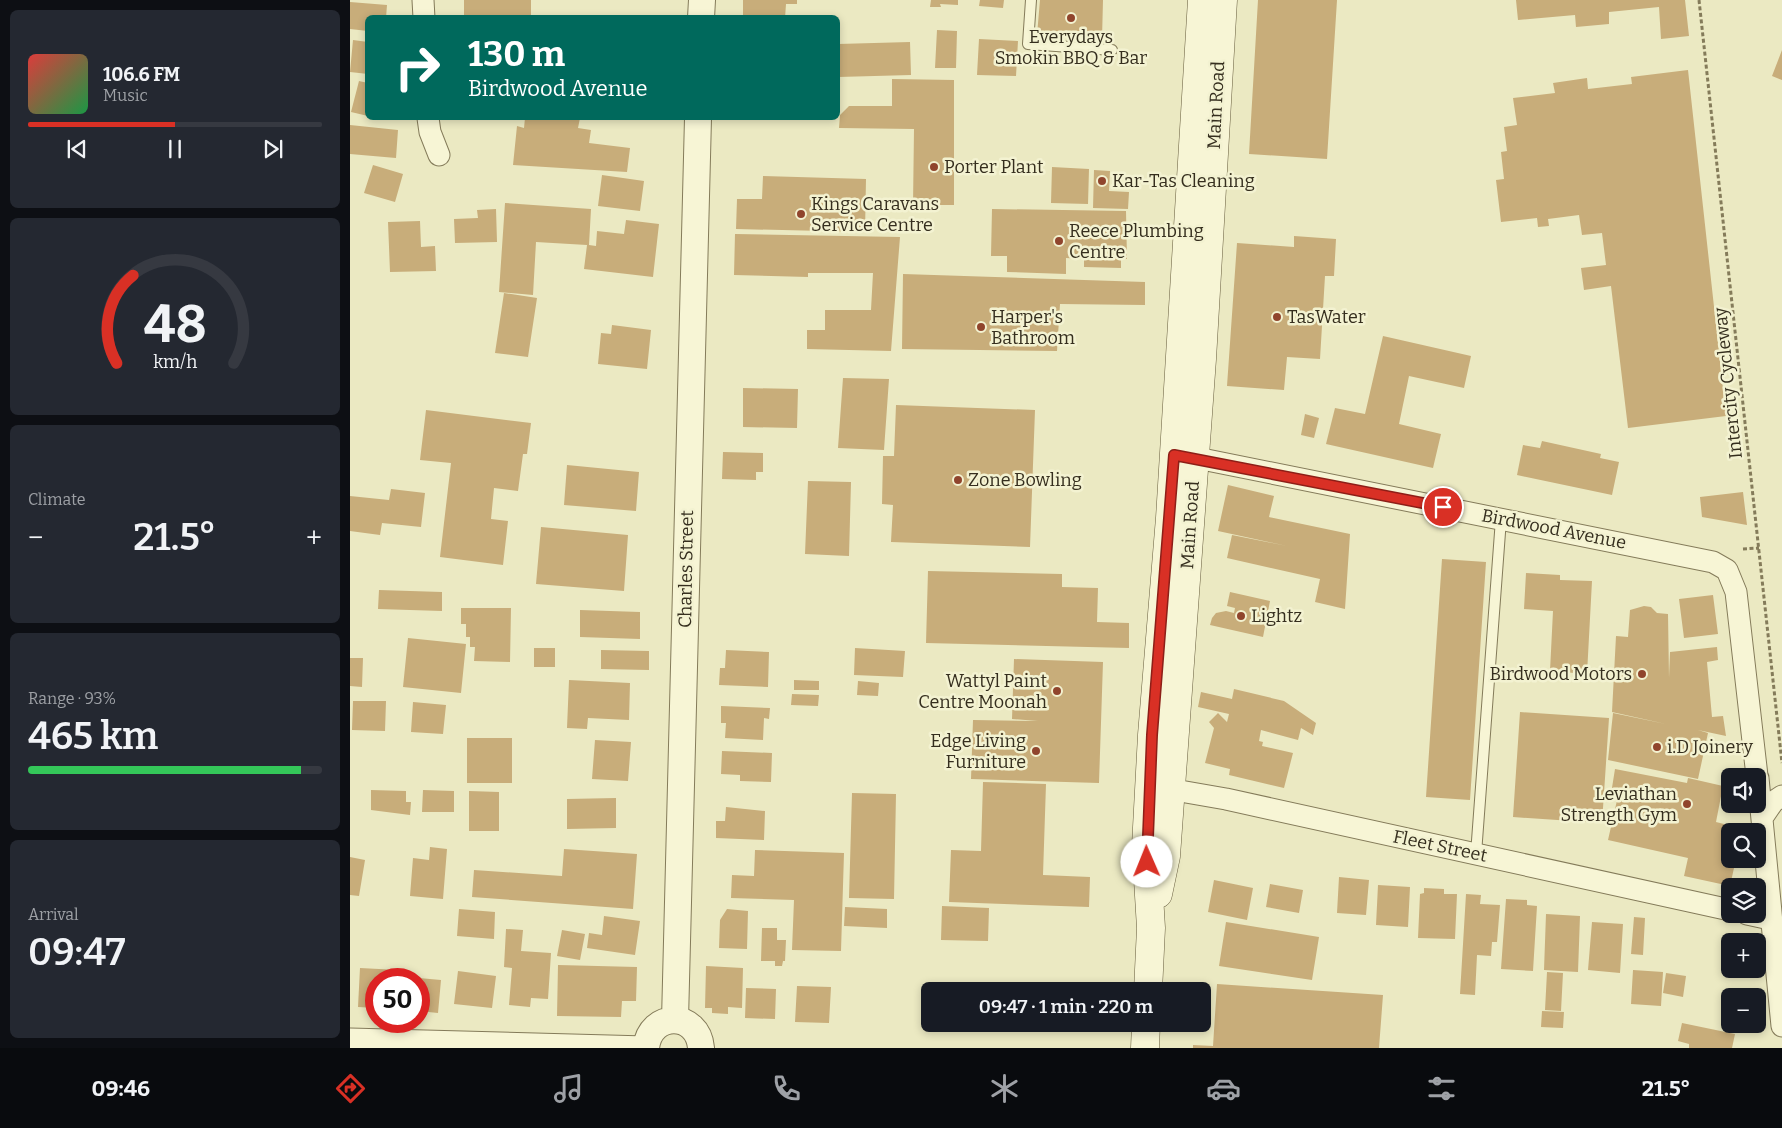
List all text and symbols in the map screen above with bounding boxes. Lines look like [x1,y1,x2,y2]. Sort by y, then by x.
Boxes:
marker: Everydays Smokin BBQ & Bar [1065,12,1077,24]
place label: Everydays Smokin BBQ & Bar [995,26,1147,69]
text: 130 m [468,33,565,75]
icon: right [385,35,450,100]
street label: Main Road [1203,60,1229,150]
text: 106.6 FM [103,63,180,86]
text: Birdwood Avenue [468,75,647,102]
text: Music [103,86,148,105]
icon: previous [63,135,91,163]
icon: pause [161,135,189,163]
icon: next [259,135,287,163]
place label: Porter Plant [944,156,1044,178]
marker: Porter Plant [928,161,940,173]
place label: Kar-Tas Cleaning [1112,170,1255,192]
marker: Kar-Tas Cleaning [1096,175,1108,187]
place label: Kings Caravans Service Centre [811,193,939,236]
marker: Kings Caravans Service Centre [795,208,807,220]
place label: Reece Plumbing Centre [1069,220,1204,263]
marker: Reece Plumbing Centre [1053,235,1065,247]
text: 48 [144,293,206,356]
place label: Harper's Bathroom [991,306,1075,349]
place label: TasWater [1287,306,1366,328]
street label: Intercity Cycleway [1709,306,1747,460]
marker: TasWater [1271,311,1283,323]
marker: Harper's Bathroom [975,321,987,333]
text: km/h [153,351,197,373]
place label: Zone Bowling [968,469,1082,491]
marker: Zone Bowling [952,474,964,486]
street label: Main Road [1176,480,1204,570]
pin [1422,486,1464,528]
text: Climate [28,490,86,509]
icon: arrive [1429,493,1457,521]
street label: Birdwood Avenue [1480,504,1628,554]
street label: Charles Street [674,509,698,628]
text: 21.5° [133,514,216,560]
text: − [28,521,43,554]
text: + [306,521,322,554]
place label: Lightz [1251,605,1302,627]
marker: Lightz [1235,610,1247,622]
place label: Birdwood Motors [1489,663,1632,685]
marker: Birdwood Motors [1636,668,1648,680]
place label: Wattyl Paint Centre Moonah [918,670,1047,713]
marker: Wattyl Paint Centre Moonah [1051,685,1063,697]
text: Range · 93% [28,689,116,708]
text: 465 km [28,713,158,759]
place label: Edge Living Furniture [930,730,1026,773]
place label: i.D Joinery [1667,736,1754,758]
marker: i.D Joinery [1651,741,1663,753]
marker: Edge Living Furniture [1030,745,1042,757]
map controls [1721,768,1766,1033]
button: sound [1721,768,1766,813]
place label: Leviathan Strength Gym [1561,783,1678,826]
marker: Leviathan Strength Gym [1681,798,1693,810]
button: search [1721,823,1766,868]
street label: Fleet Street [1391,825,1490,867]
position arrow [1120,835,1172,887]
button: layers [1721,878,1766,923]
text: Arrival [28,905,79,924]
text: 09:47 [28,929,126,975]
button: + [1721,933,1766,978]
speed limit sign: 50 [365,968,430,1033]
button: − [1721,988,1766,1033]
text: 09:47 · 1 min · 220 m [979,995,1153,1018]
icon: directions [333,1071,368,1106]
icon: music [551,1071,586,1106]
icon: phone [769,1071,804,1106]
icon: climate [987,1071,1022,1106]
icon: car [1206,1071,1241,1106]
icon: filters [1424,1071,1459,1106]
text: 09:46 [92,1075,150,1102]
text: 21.5° [1642,1075,1690,1102]

